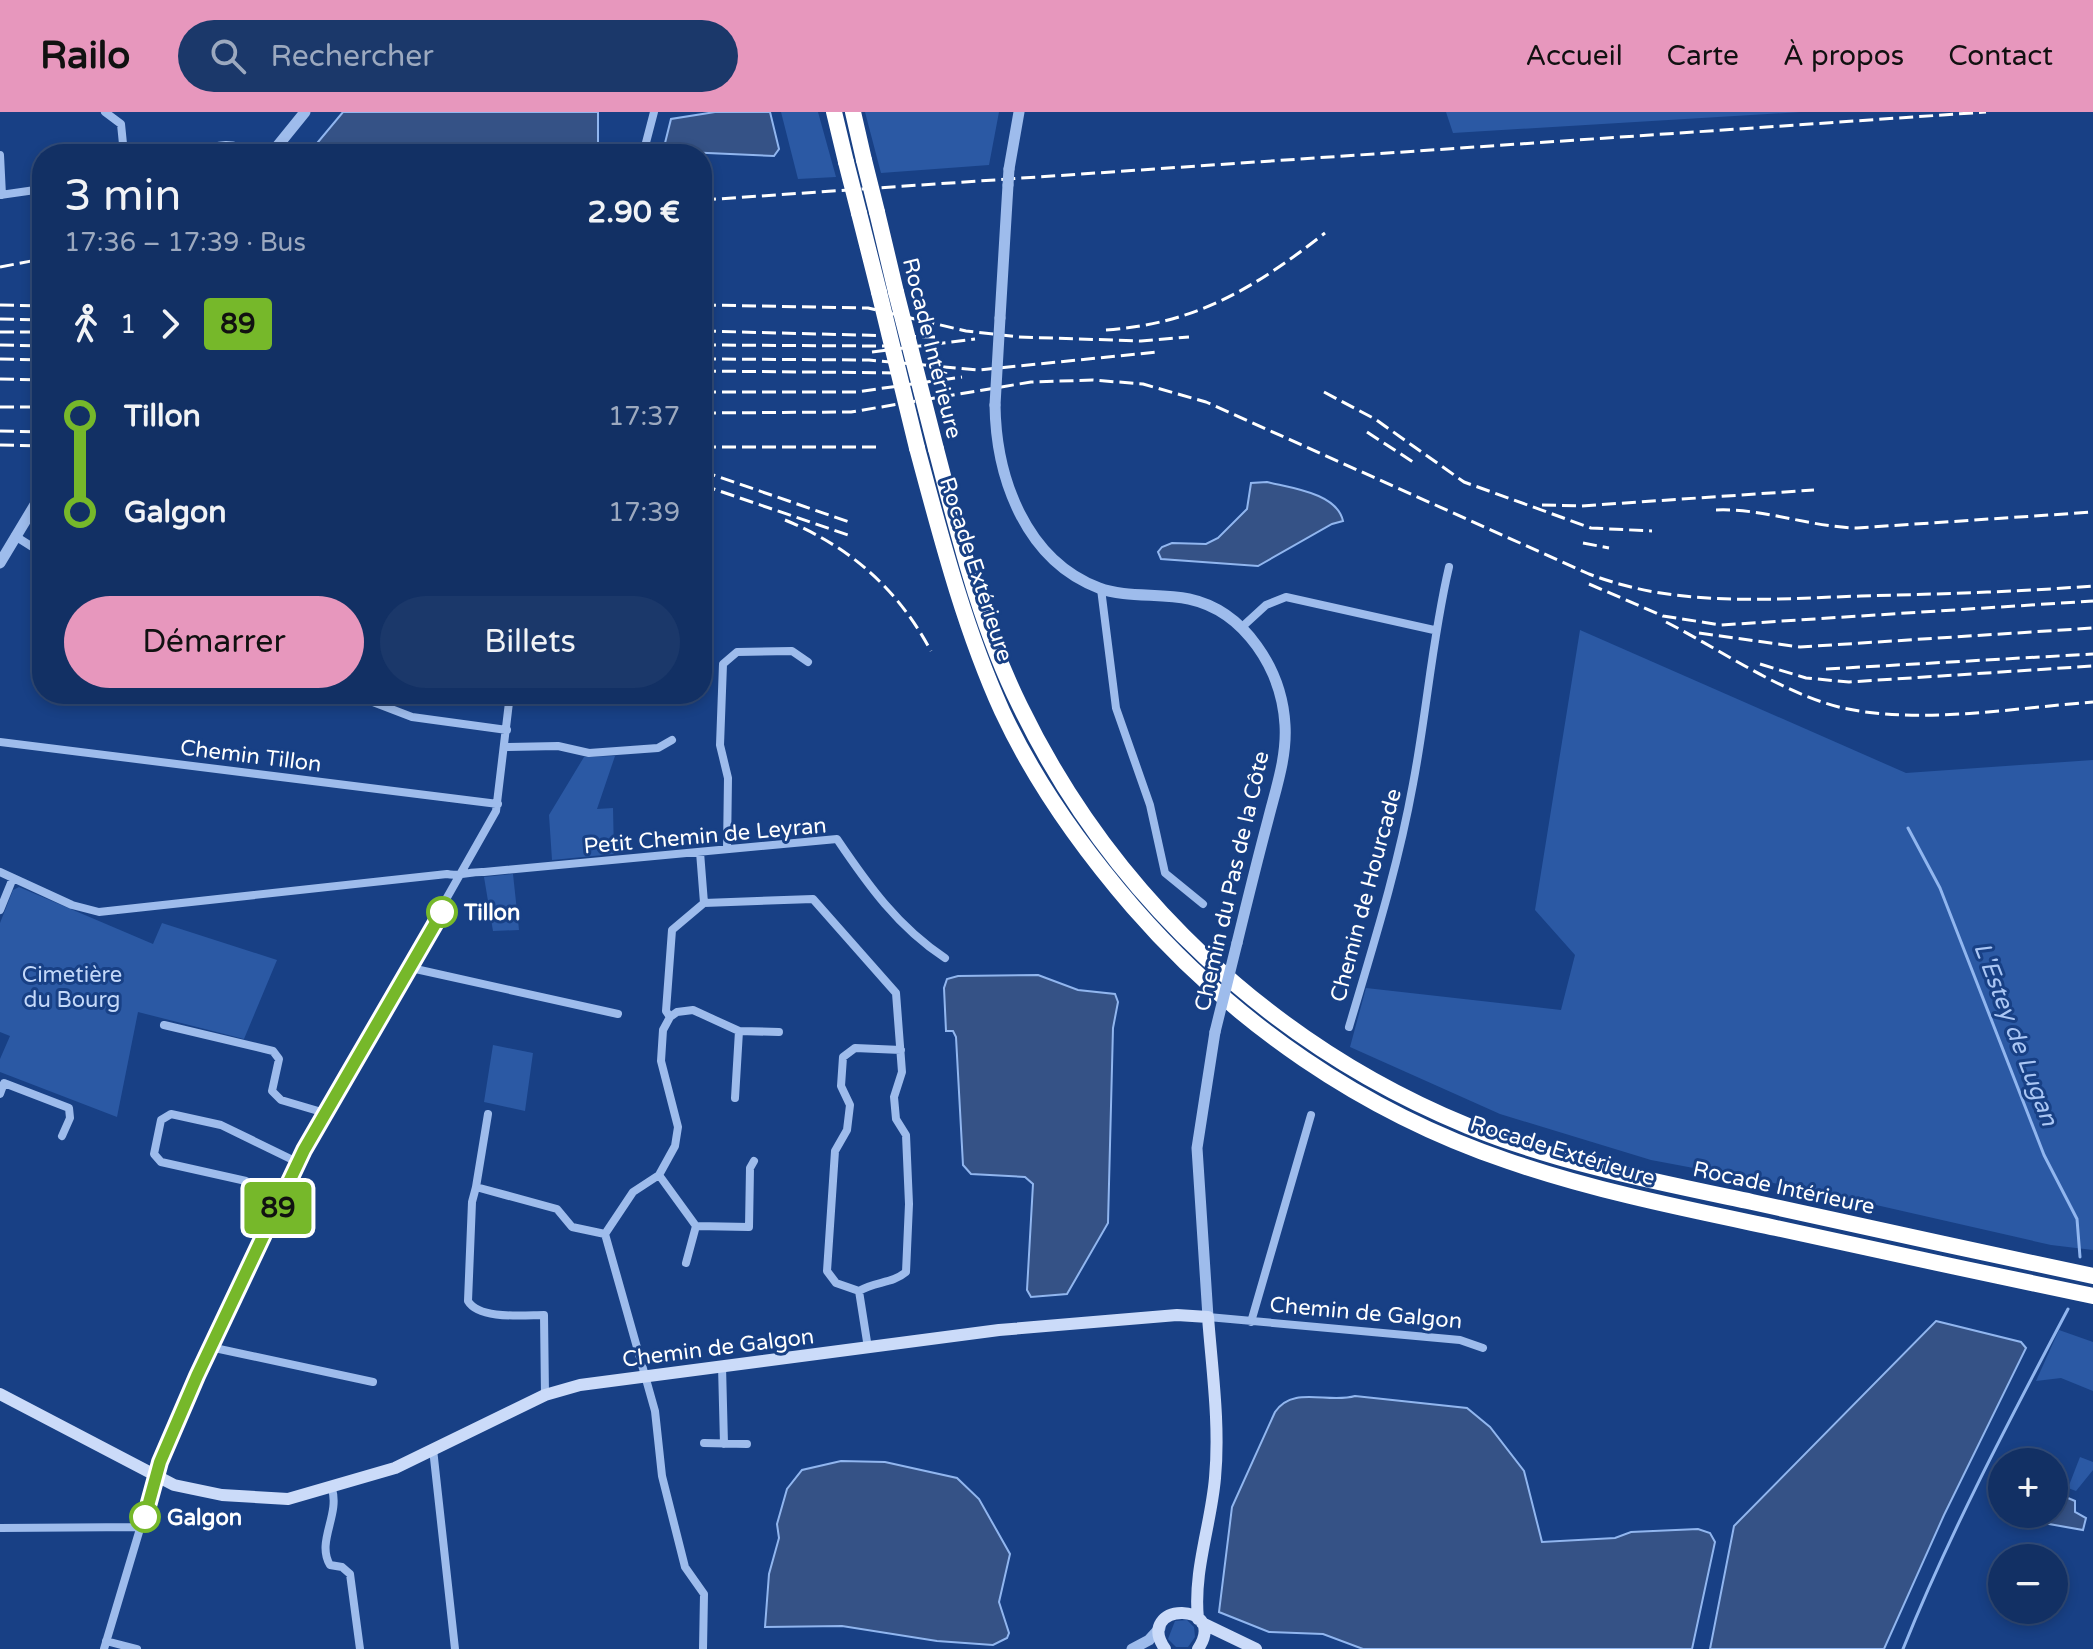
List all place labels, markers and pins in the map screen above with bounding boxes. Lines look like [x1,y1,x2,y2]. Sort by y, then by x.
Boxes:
marker: Tillon [427,897,457,927]
place label: Tillon [463,900,520,926]
marker: Galgon [130,1502,160,1532]
place label: Galgon [167,1505,242,1531]

